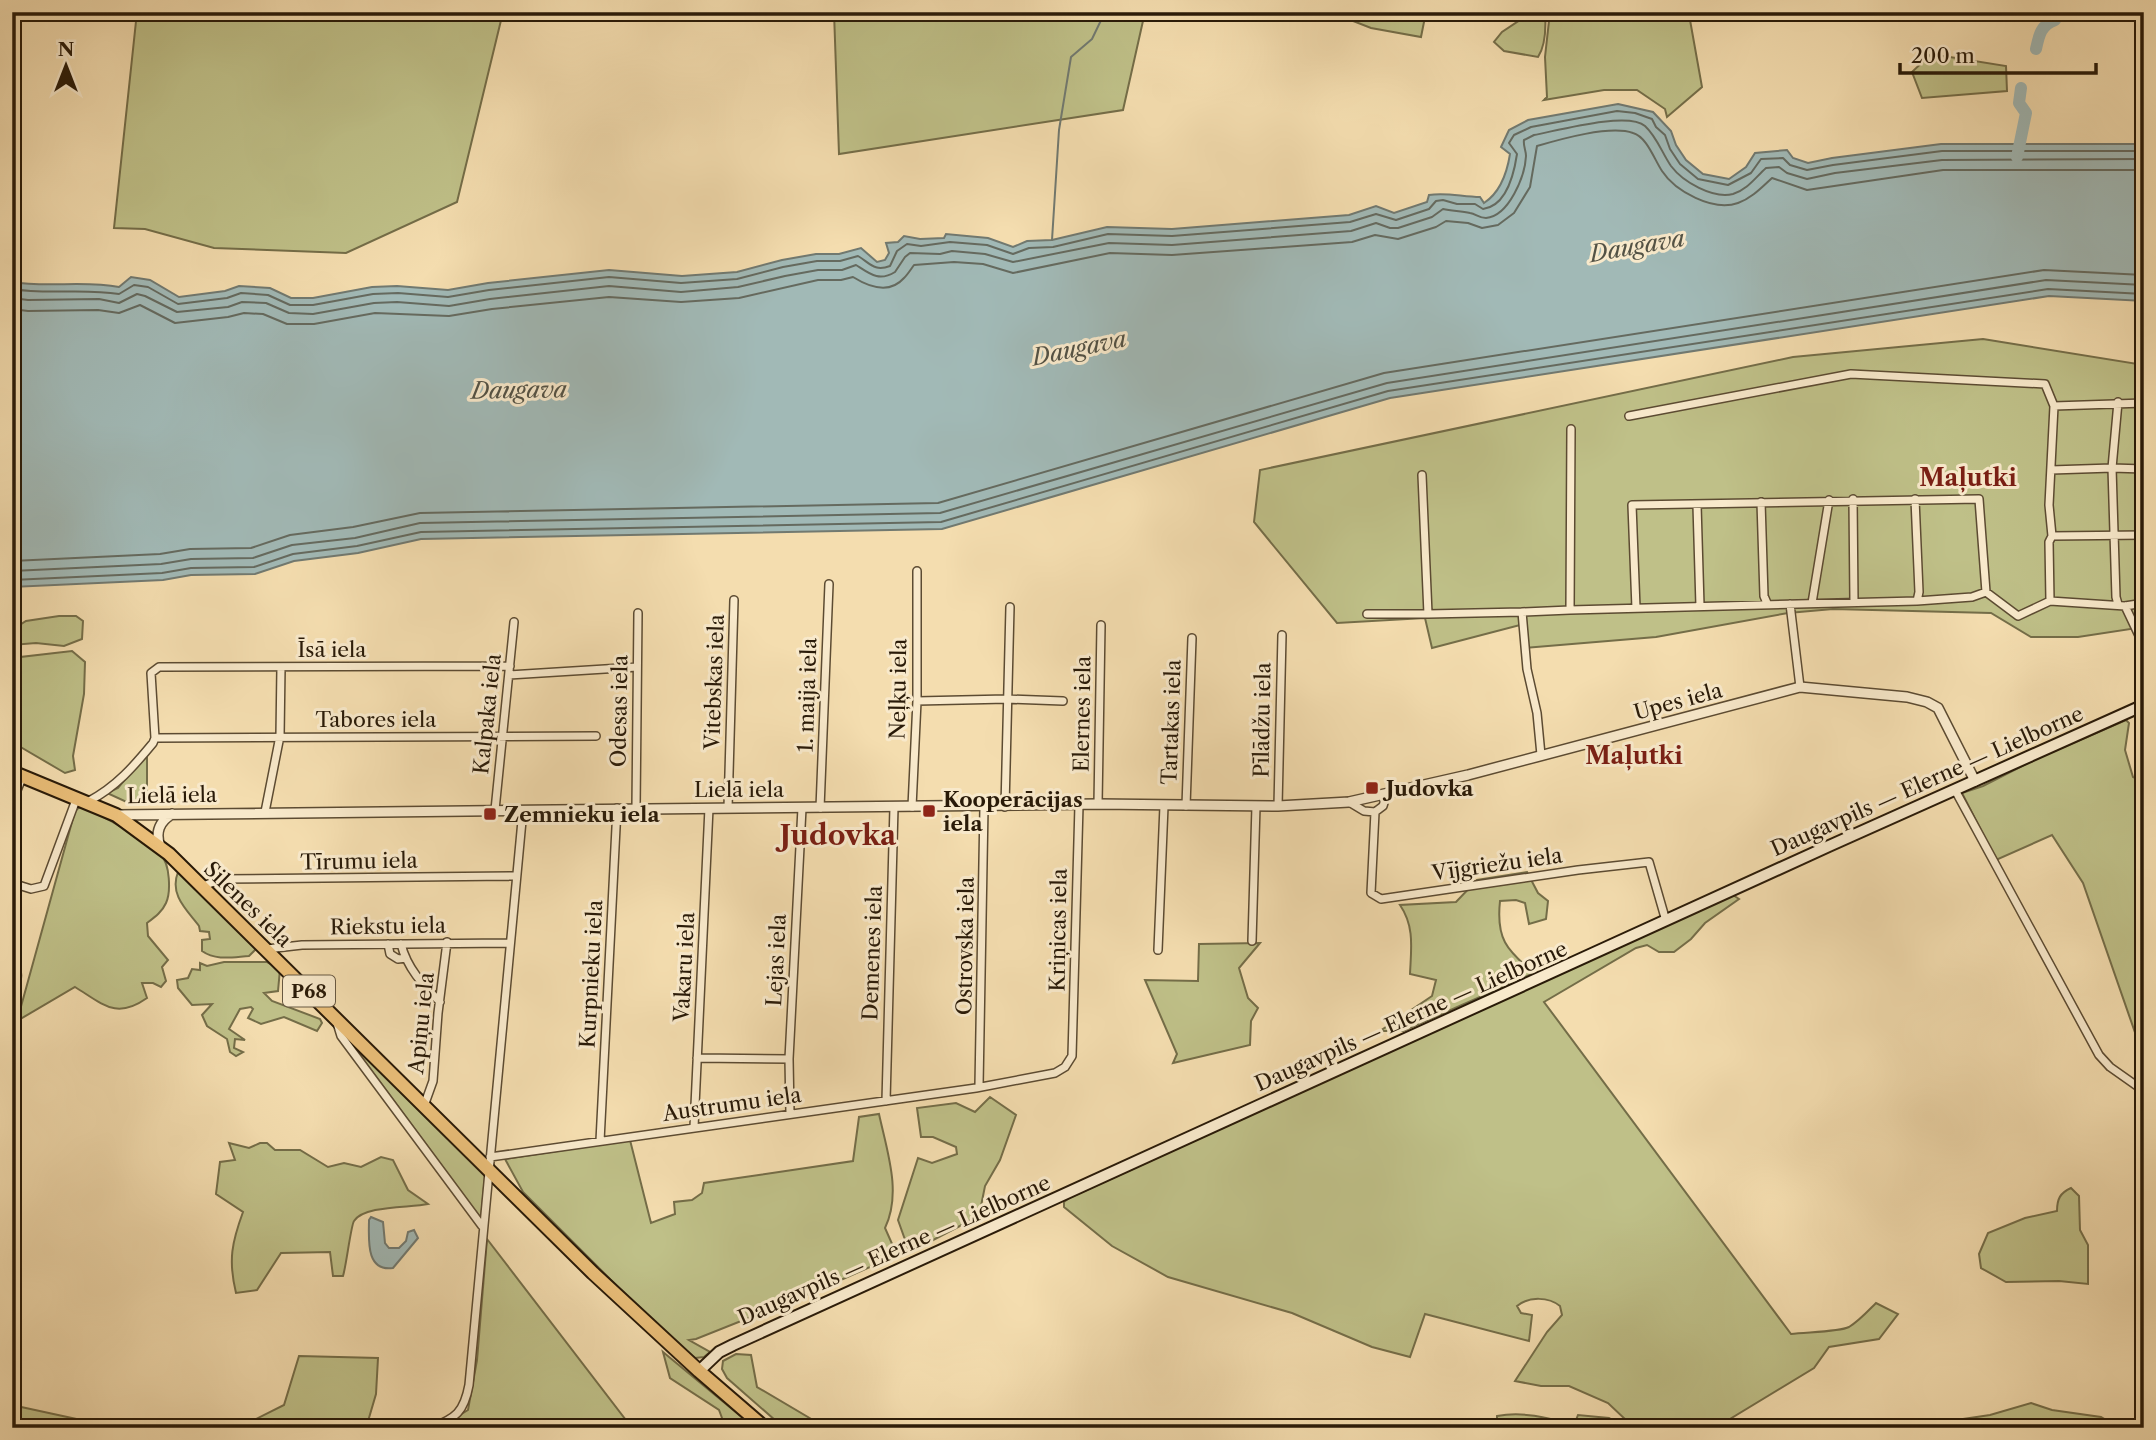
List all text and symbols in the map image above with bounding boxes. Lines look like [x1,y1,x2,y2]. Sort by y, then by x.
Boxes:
north arrow [32,32,102,102]
scale bar [1900,32,2096,76]
text: N [58,38,74,61]
text: 200 m [1911,43,1975,68]
water label: Daugava [1585,224,1687,268]
water label: Daugava [1027,324,1129,372]
water label: Daugava [469,375,568,405]
district label: Maļutki [1919,463,2017,493]
street label: Vitebskas iela [699,613,729,751]
street label: 1. maija iela [793,636,822,753]
street label: Īsā iela [298,637,367,662]
street label: Neļķu iela [885,637,912,740]
street label: Kalpaka iela [468,651,506,776]
street label: Odesas iela [606,654,632,767]
street label: Elernes iela [1068,655,1096,772]
street label: Tartakas iela [1156,658,1186,785]
street label: Pīlādžu iela [1248,661,1276,778]
street label: Upes iela [1631,677,1726,725]
street label: Daugavpils — Elerne — Lielborne [1767,701,2087,861]
street label: Tabores iela [316,707,437,732]
district label: Maļutki [1585,741,1683,771]
place label: Judovka [1382,776,1474,801]
street label: Lielā iela [694,777,785,802]
marker: Judovka [1364,780,1380,796]
street label: Lielā iela [127,782,218,808]
place label: Kooperācijas iela [943,787,1083,836]
place label: Zemnieku iela [504,802,661,827]
marker: Kooperācijas iela [921,803,937,819]
marker: Zemnieku iela [482,806,498,822]
district label: Judovka [775,818,897,852]
street label: Vījgriežu iela [1429,842,1565,886]
street label: Tīrumu iela [300,847,419,875]
street label: Silenes iela [199,856,298,953]
street label: Kriņicas iela [1044,867,1073,992]
street label: Ostrovska iela [951,876,979,1015]
street label: Demenes iela [857,884,887,1021]
street label: Kurpnieku iela [575,898,607,1049]
street label: Vakaru iela [669,911,699,1024]
street label: Riekstu iela [330,912,447,940]
street label: Lejas iela [761,912,791,1007]
street label: Daugavpils — Elerne — Lielborne [1251,936,1571,1096]
street label: Apiņu iela [403,970,440,1076]
road number: P68 [283,976,335,1007]
street label: Austrumu iela [660,1082,804,1126]
street label: Daugavpils — Elerne — Lielborne [734,1170,1054,1330]

